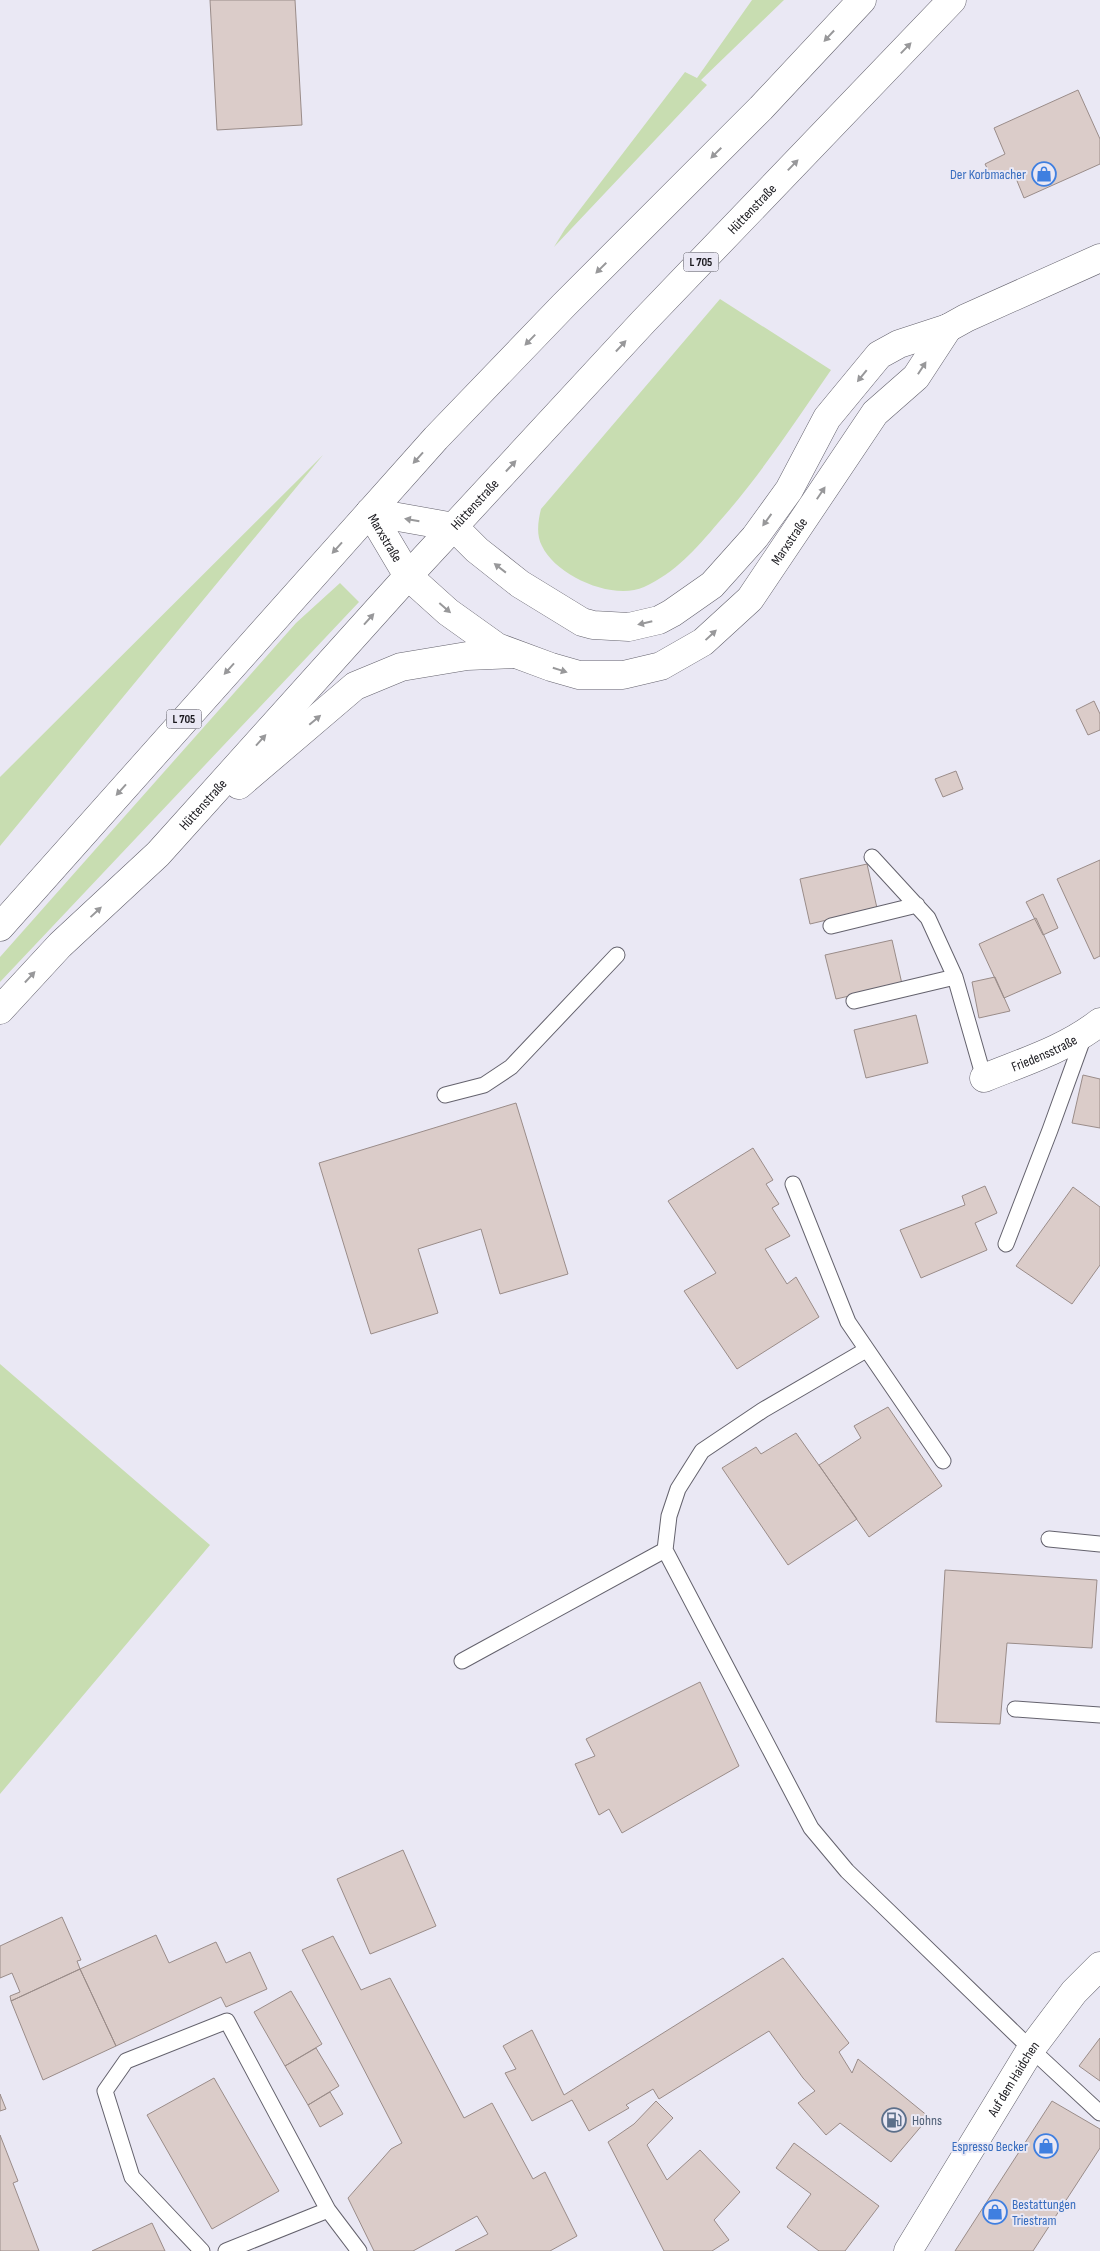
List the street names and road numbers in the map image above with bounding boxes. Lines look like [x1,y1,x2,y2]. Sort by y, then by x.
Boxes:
street label: Hüttenstraße [724,180,780,237]
road number: L 705 [684,252,718,272]
street label: Hüttenstraße [447,475,502,533]
street label: Marxstraße [364,511,406,565]
street label: Marxstraße [767,514,811,568]
road number: L 705 [166,710,202,729]
street label: Hüttenstraße [175,775,230,833]
street label: Friedensstraße [1009,1031,1080,1075]
street label: Auf dem Haidchen [983,2037,1043,2120]

